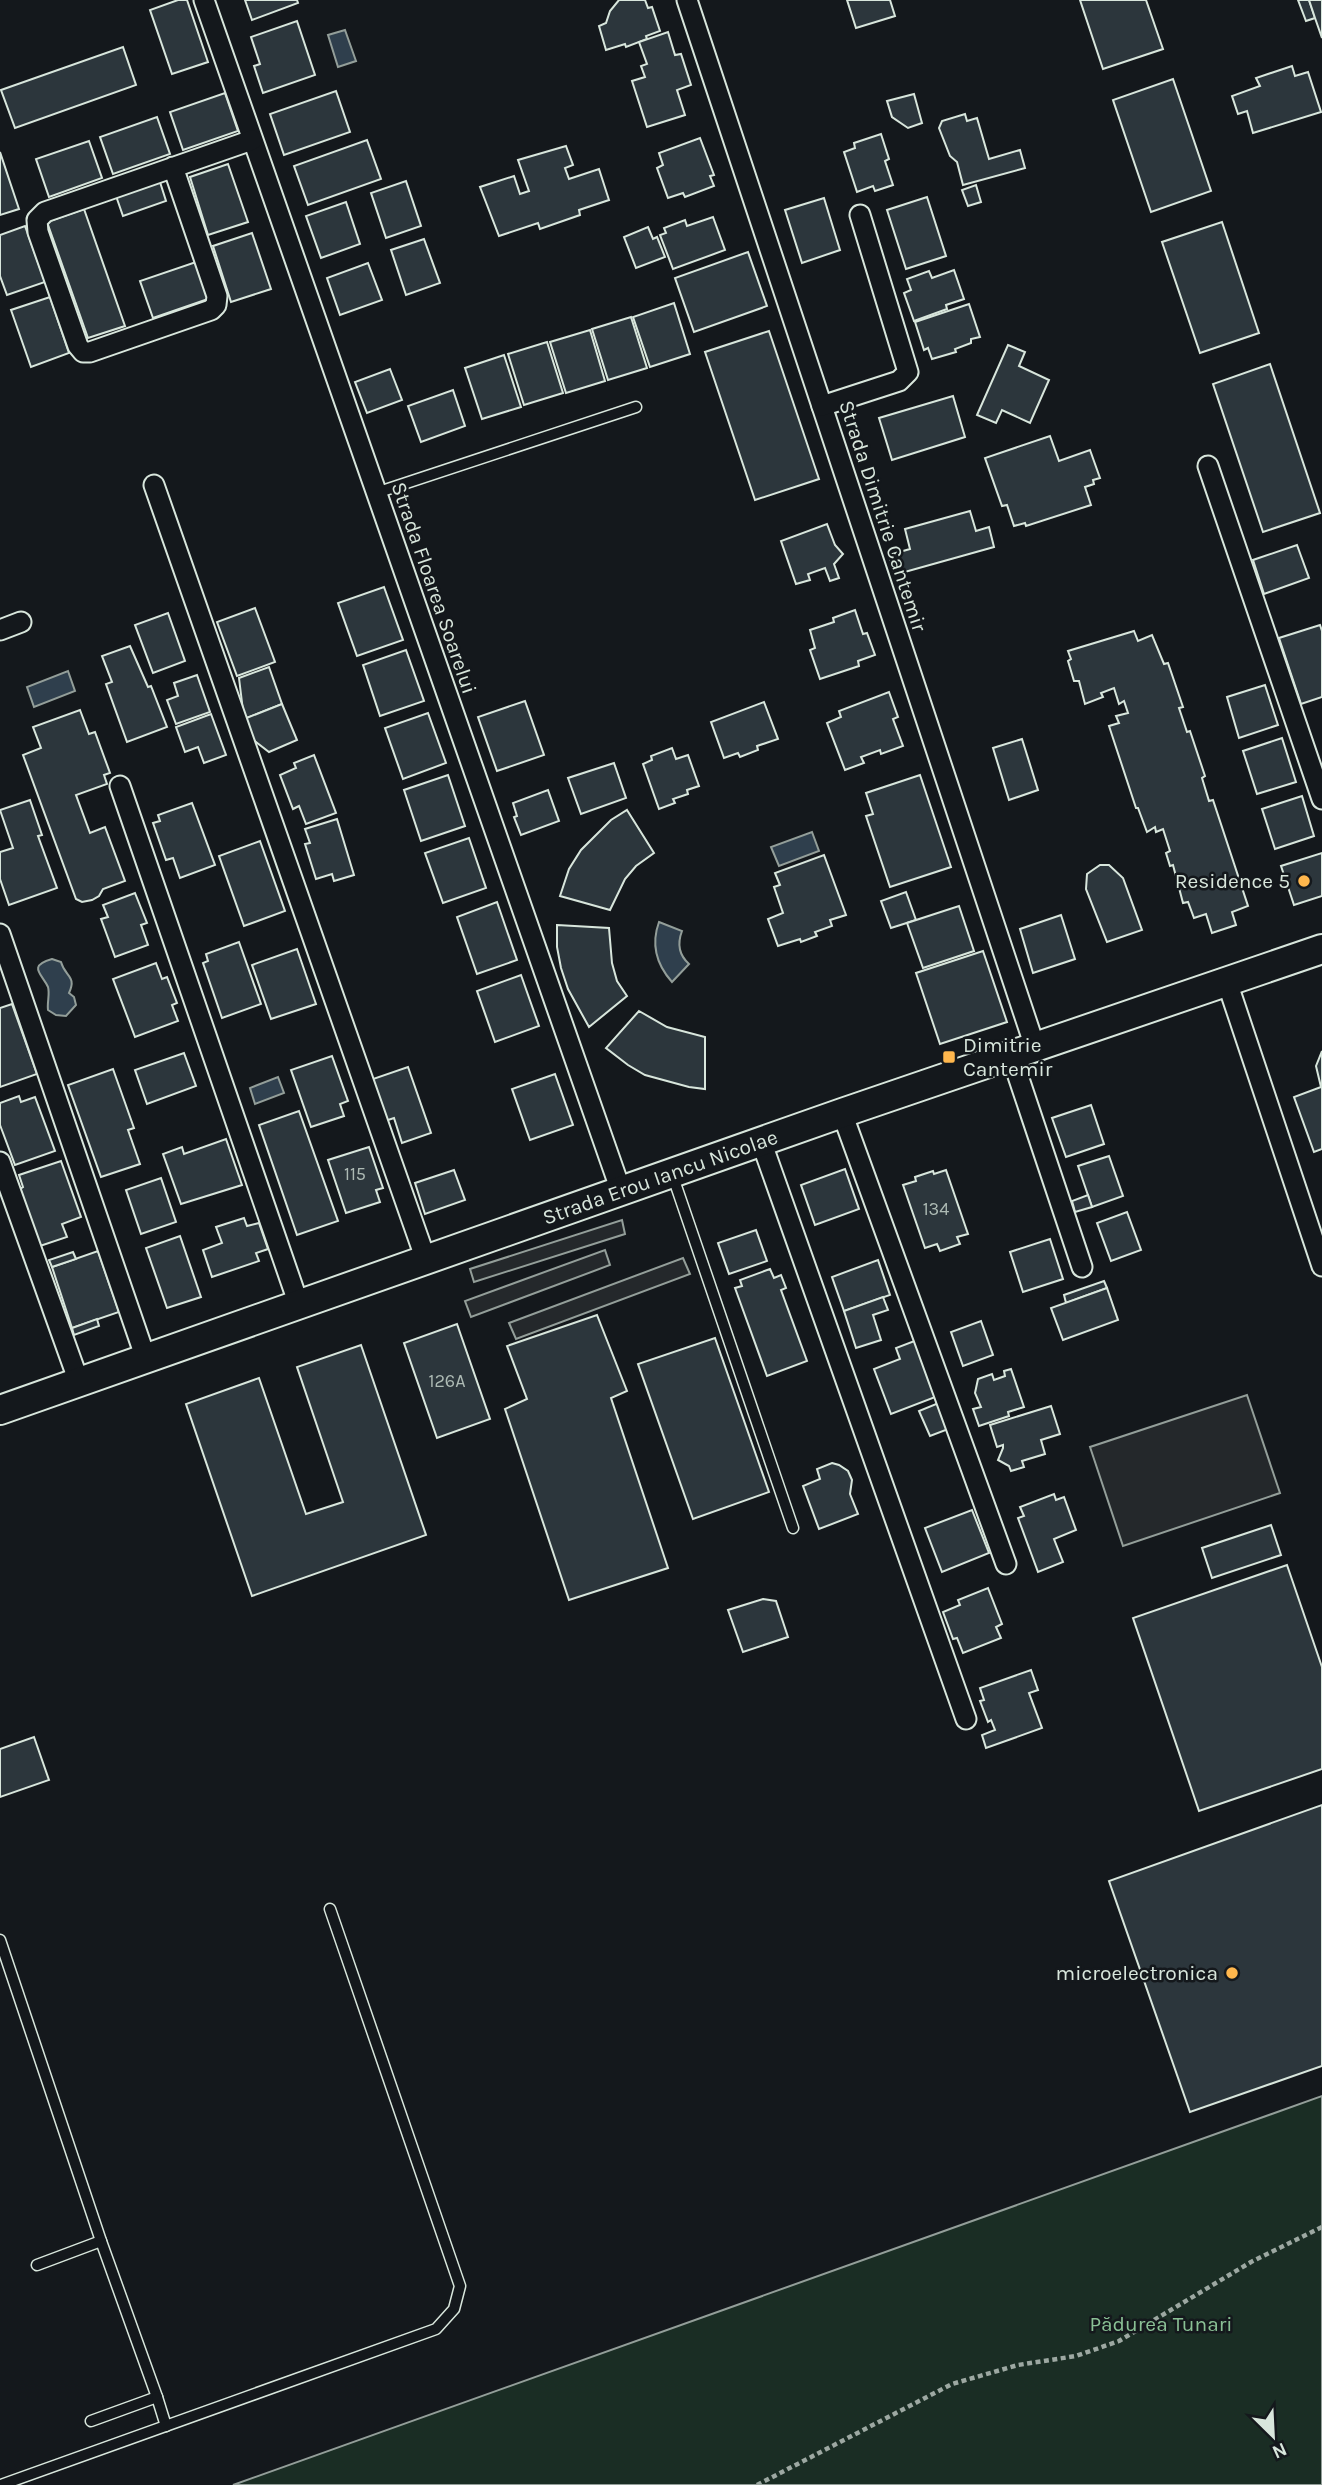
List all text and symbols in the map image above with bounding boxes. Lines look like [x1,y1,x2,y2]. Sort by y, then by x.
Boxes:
street label: Strada Dimitrie Cantemir [834,397,932,635]
street label: Strada Floarea Soarelui [386,479,482,697]
place label: Residence 5 [1175,869,1290,893]
marker: Residence 5 [1296,873,1312,889]
place label: Dimitrie Cantemir [963,1033,1053,1081]
marker: Dimitrie Cantemir [941,1049,957,1065]
street label: Strada Erou Iancu Nicolae [540,1125,781,1230]
house number: 115 [344,1163,366,1185]
house number: 134 [923,1198,949,1220]
house number: 126A [428,1370,466,1392]
place label: microelectronica [1056,1961,1218,1985]
marker: microelectronica [1224,1965,1240,1981]
park label: Pădurea Tunari [1089,2312,1233,2336]
north arrow [1238,2401,1308,2471]
text: N [1269,2438,1290,2463]

